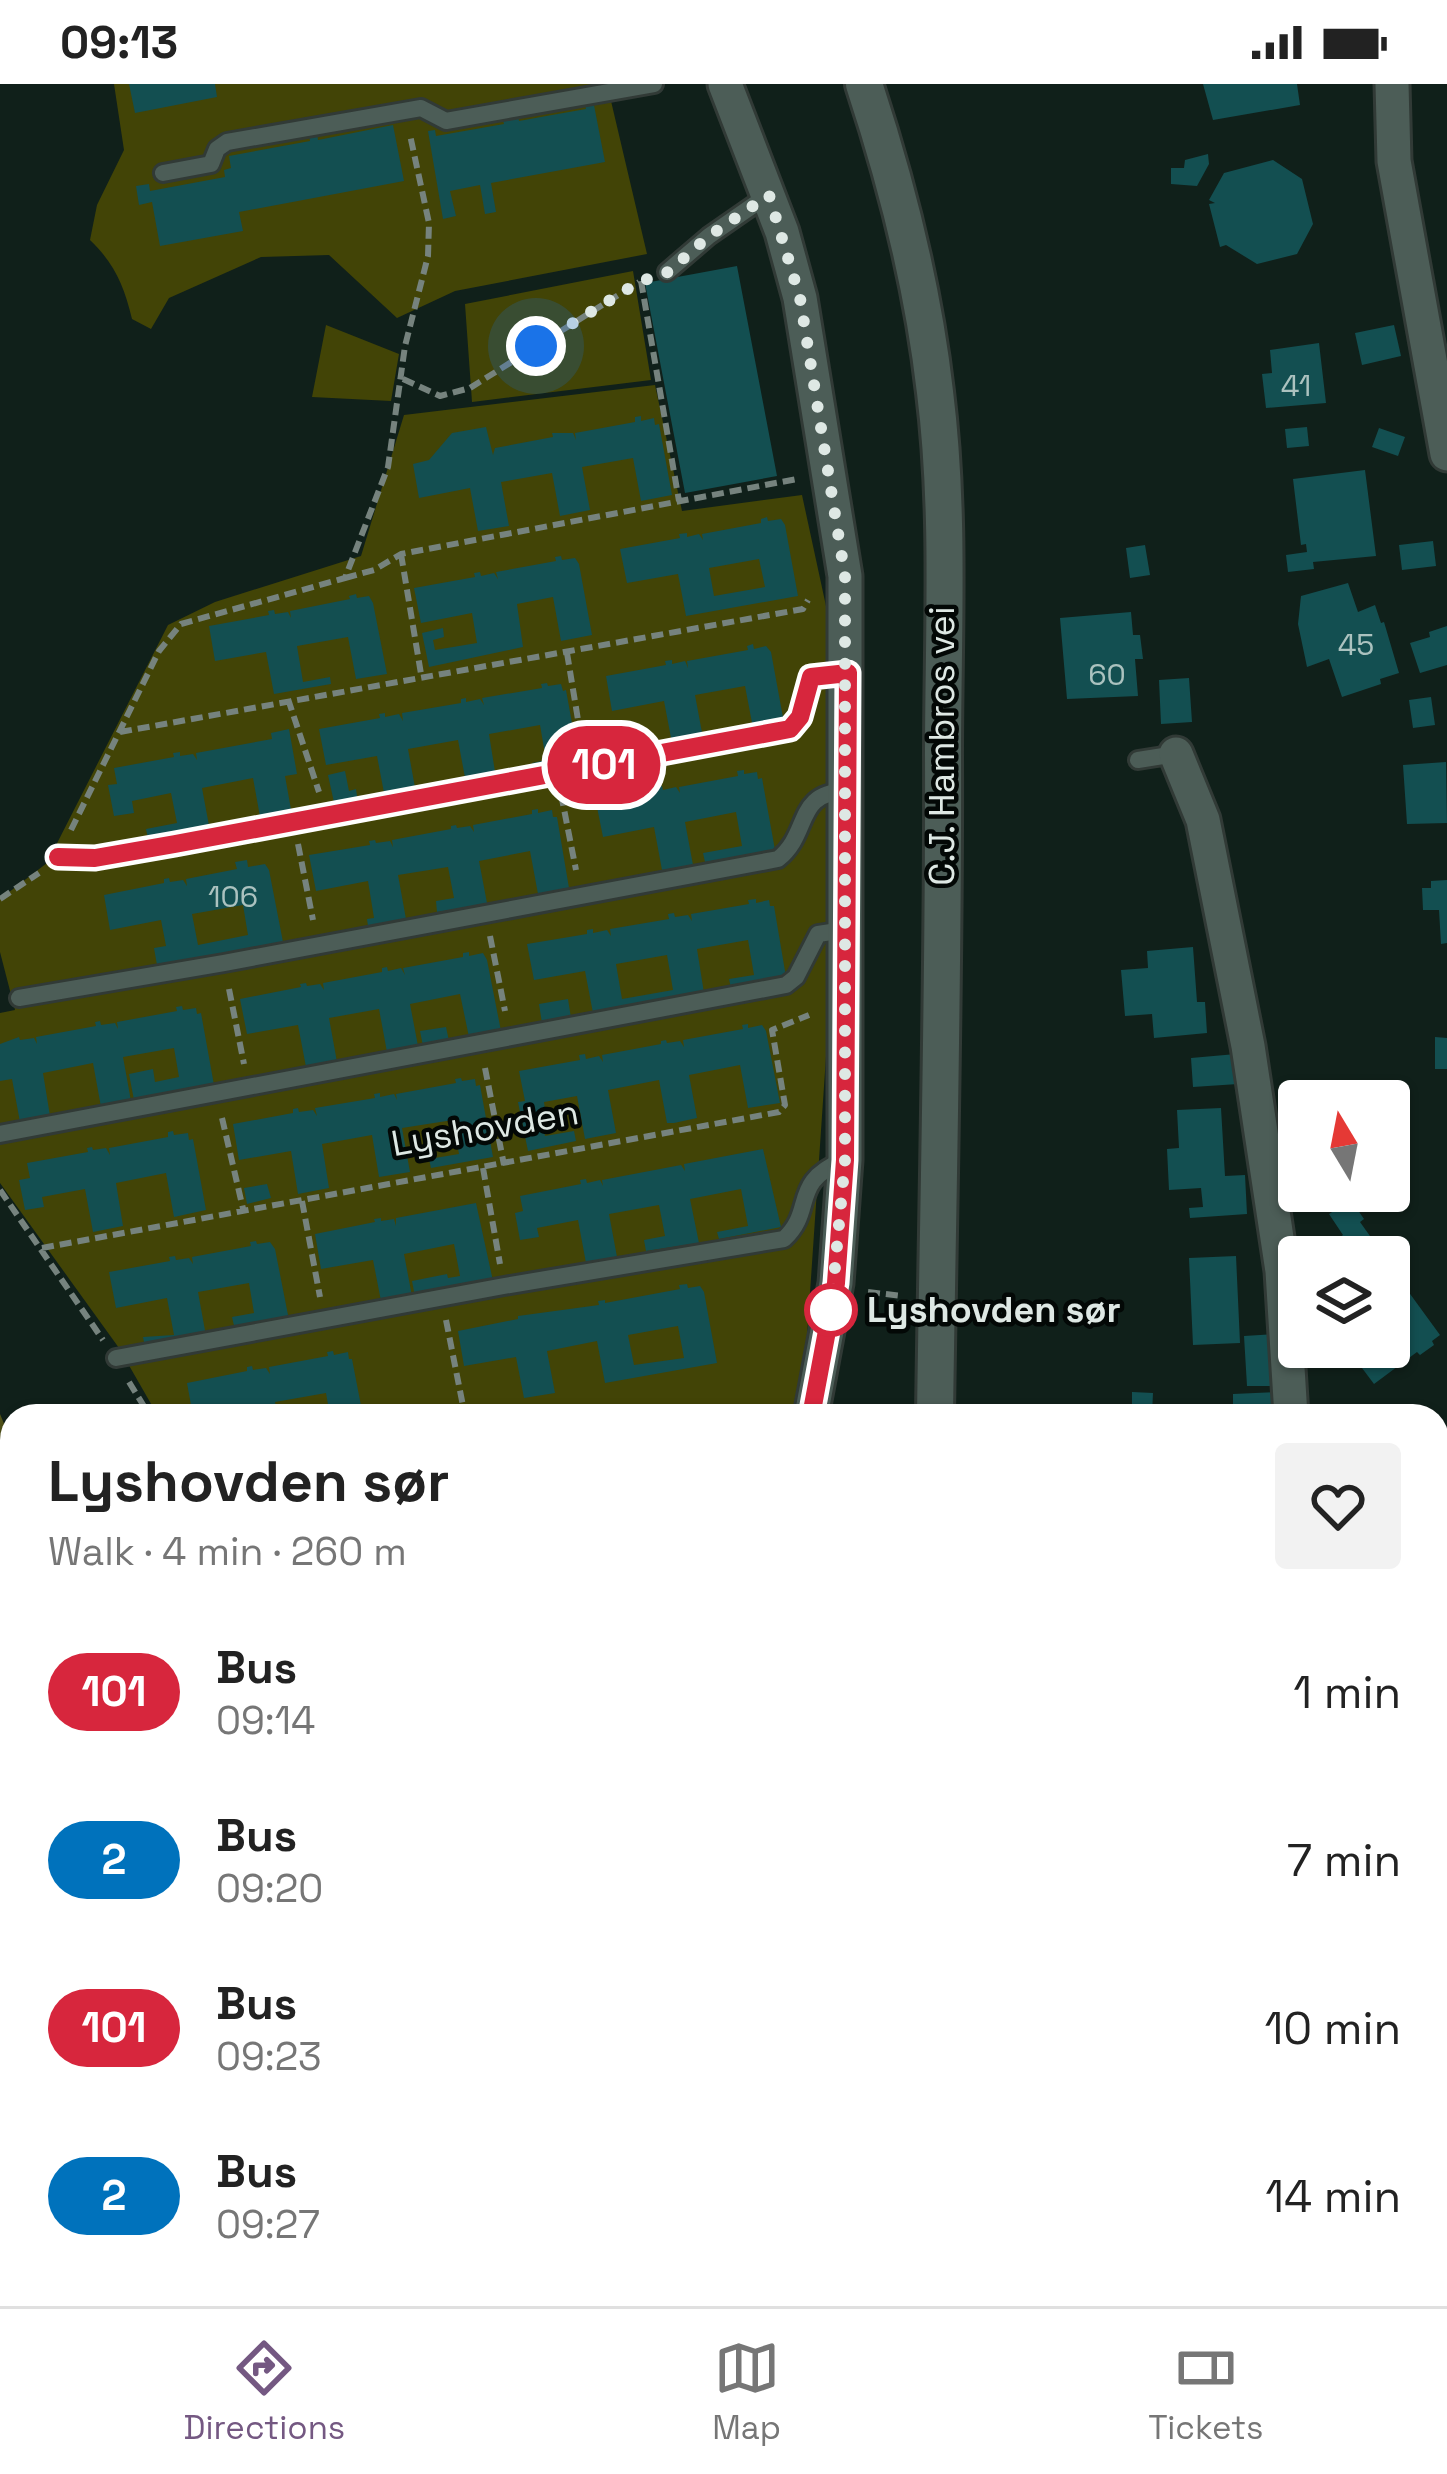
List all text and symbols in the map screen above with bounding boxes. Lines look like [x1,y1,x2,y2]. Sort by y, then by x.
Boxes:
text: 09:13 [60,14,178,71]
your location [506,316,566,376]
house number: 41 [1281,366,1311,405]
street label: C.J. Hambros vei [919,606,965,886]
house number: 45 [1338,625,1374,664]
house number: 60 [1088,655,1126,694]
line badge: 101 [535,726,673,804]
text: 101 [571,738,637,791]
house number: 106 [208,877,258,916]
north arrow [1278,1080,1410,1212]
map controls [1278,1080,1410,1368]
street label: Lyshovden [388,1089,582,1167]
button: layers [1278,1236,1410,1368]
marker: Lyshovden sør [806,1285,856,1335]
place label: Lyshovden sør [867,1287,1121,1333]
button: heart [1275,1443,1401,1569]
text: Lyshovden sør [48,1445,450,1518]
text: Walk · 4 min · 260 m [48,1527,407,1576]
text: Bus [216,1639,297,1696]
text: 1 min [1293,1664,1401,1721]
text: 101 [81,1665,147,1718]
text: 09:14 [216,1696,315,1745]
text: Bus [216,1807,297,1864]
text: 7 min [1287,1832,1401,1889]
text: 2 [102,1833,126,1886]
text: 09:20 [216,1864,323,1913]
text: Bus [216,1975,297,2032]
text: 10 min [1264,2000,1401,2057]
text: 101 [81,2001,147,2054]
text: 09:23 [216,2032,322,2081]
text: Bus [216,2143,297,2200]
text: 14 min [1265,2168,1401,2225]
text: 2 [102,2169,126,2222]
text: 09:27 [216,2200,320,2249]
tab: Directions [184,2335,345,2449]
tab: Map [712,2335,781,2449]
tab: Tickets [1148,2335,1263,2449]

